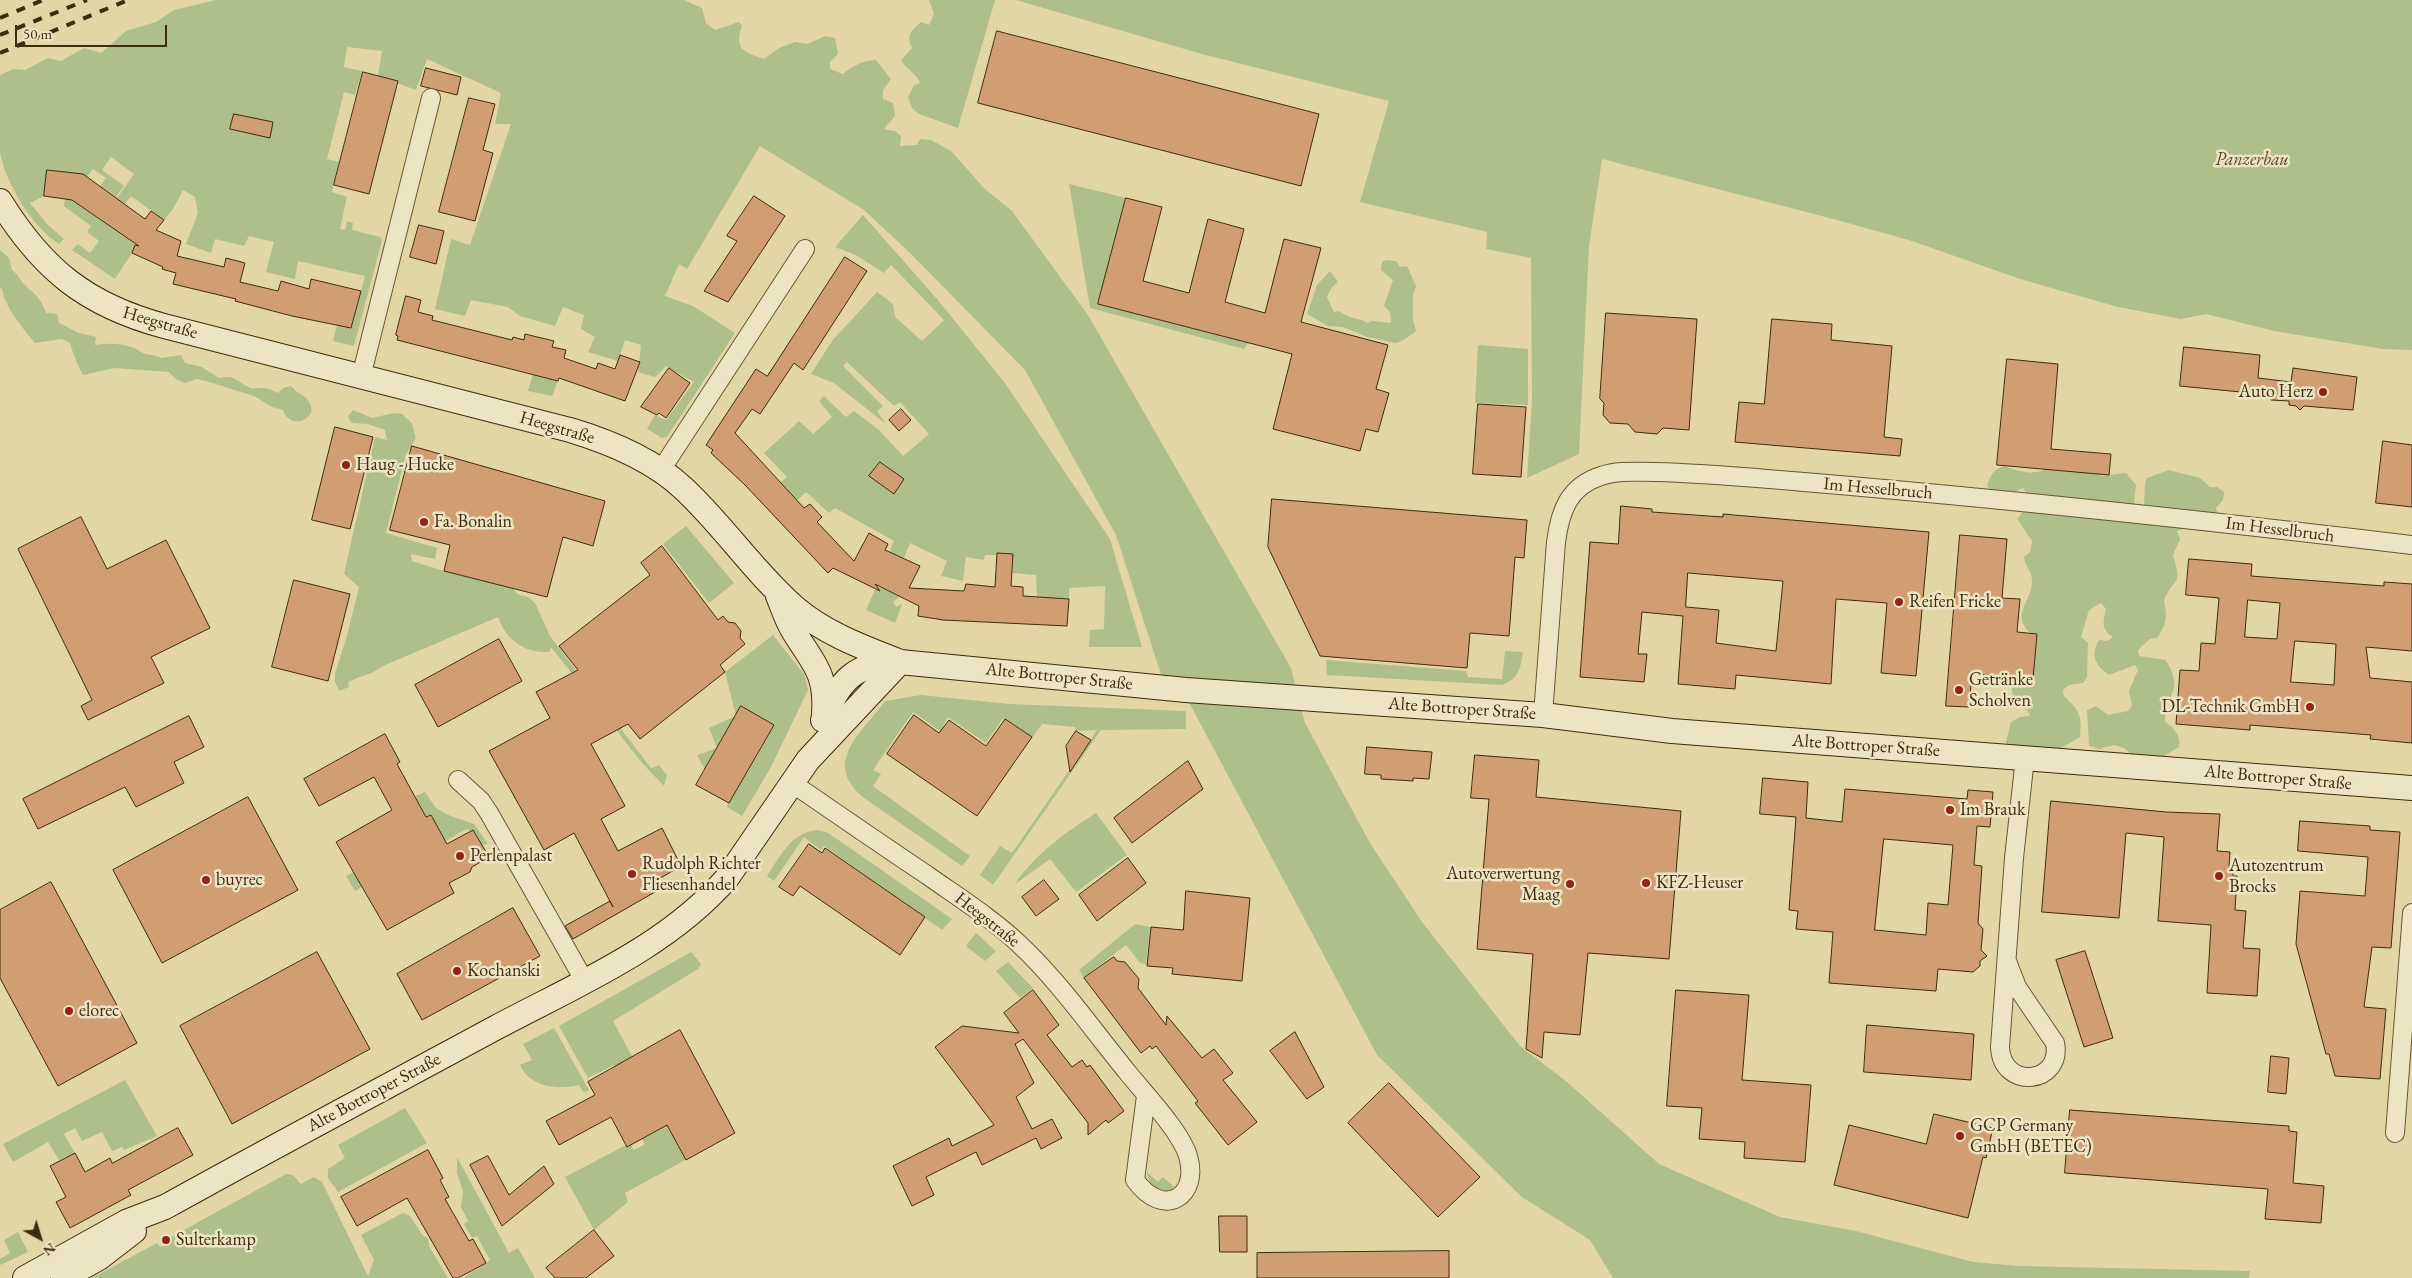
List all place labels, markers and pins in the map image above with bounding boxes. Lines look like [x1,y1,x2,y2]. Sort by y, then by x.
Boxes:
place label: Auto Herz [2238,381,2313,403]
marker: Auto Herz [2317,386,2329,398]
place label: Haug - Hucke [356,454,454,476]
marker: Haug - Hucke [340,459,352,471]
place label: Fa. Bonalin [434,511,512,533]
marker: Fa. Bonalin [418,516,430,528]
place label: Reifen Fricke [1909,591,2001,613]
marker: Reifen Fricke [1893,596,1905,608]
place label: Getränke Scholven [1969,669,2033,712]
marker: Getränke Scholven [1953,684,1965,696]
place label: DL-Technik GmbH [2162,696,2300,718]
marker: DL-Technik GmbH [2304,701,2316,713]
place label: Im Brauk [1960,799,2025,821]
marker: Im Brauk [1944,804,1956,816]
place label: Perlenpalast [470,845,552,867]
marker: Perlenpalast [454,850,466,862]
place label: Rudolph Richter Fliesenhandel [642,853,761,896]
place label: Autozentrum Brocks [2229,855,2324,898]
place label: Autoverwertung Maag [1446,863,1560,906]
marker: Rudolph Richter Fliesenhandel [626,868,638,880]
place label: buyrec [216,869,263,891]
marker: Autozentrum Brocks [2213,870,2225,882]
place label: KFZ-Heuser [1656,872,1743,894]
marker: buyrec [200,874,212,886]
marker: KFZ-Heuser [1640,877,1652,889]
marker: Autoverwertung Maag [1564,878,1576,890]
place label: Kochanski [467,960,540,982]
marker: Kochanski [451,965,463,977]
place label: elorec [79,1000,119,1022]
marker: elorec [63,1005,75,1017]
place label: GCP Germany GmbH (BETEC) [1970,1115,2092,1158]
marker: GCP Germany GmbH (BETEC) [1954,1130,1966,1142]
place label: Sulterkamp [176,1229,256,1251]
marker: Sulterkamp [160,1234,172,1246]

